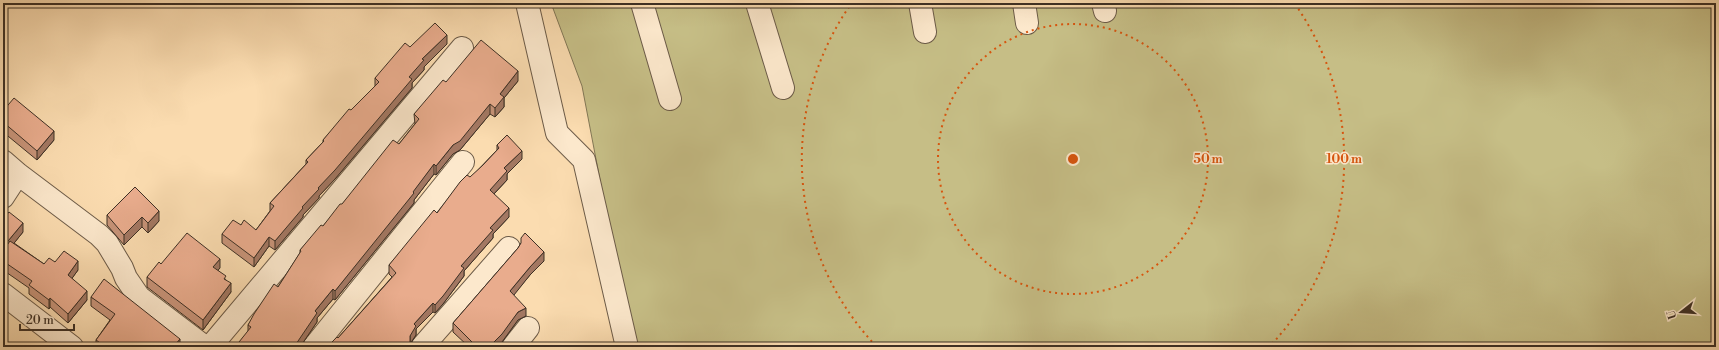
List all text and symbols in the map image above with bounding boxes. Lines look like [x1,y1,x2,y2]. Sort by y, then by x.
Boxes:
centre of rings [1066,152,1080,166]
text: 50 m [1193,152,1223,167]
text: 100 m [1326,152,1362,167]
north arrow [1661,292,1701,332]
scale bar [20,306,74,332]
text: U [1664,308,1680,321]
text: 20 m [26,313,54,328]

